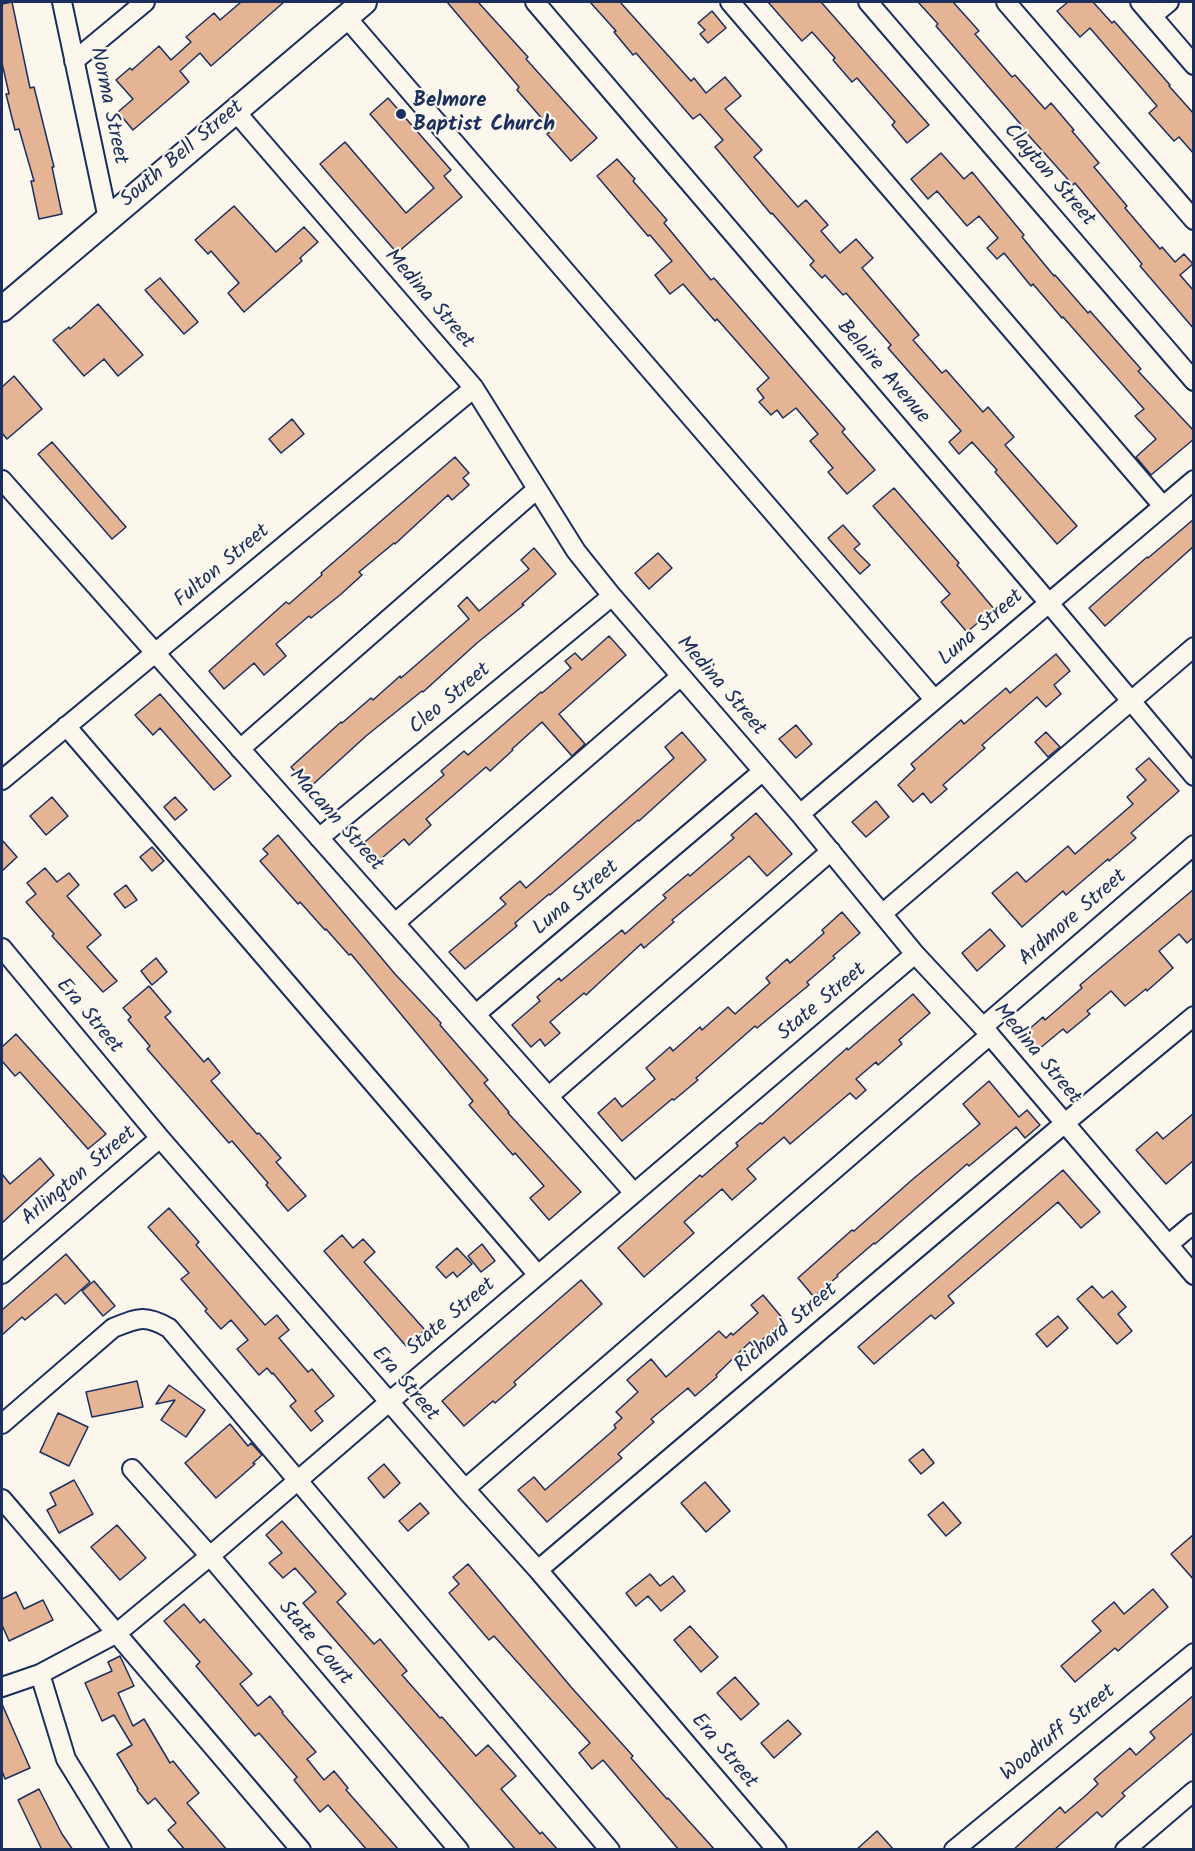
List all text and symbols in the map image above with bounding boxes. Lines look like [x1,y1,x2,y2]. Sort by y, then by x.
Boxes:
street label: Norma Street [82,45,132,167]
place label: Belmore Baptist Church [413,89,555,139]
street label: South Bell Street [116,96,250,214]
marker: Belmore Baptist Church [394,107,408,121]
street label: Clayton Street [997,119,1099,233]
street label: Medina Street [378,245,478,355]
street label: Belaire Avenue [830,316,934,430]
street label: Fulton Street [170,520,276,614]
street label: Luna Street [934,585,1030,673]
street label: Medina Street [670,632,770,742]
street label: Cleo Street [405,659,497,741]
street label: Macann Street [282,764,388,878]
street label: Luna Street [529,856,625,942]
street label: Ardmore Street [1015,865,1133,973]
street label: State Street [773,959,873,1047]
street label: Era Street [49,974,127,1060]
street label: Medina Street [986,999,1086,1111]
street label: Arlington Street [18,1122,142,1232]
street label: State Street [402,1274,502,1362]
street label: Richard Street [730,1279,844,1379]
street label: Era Street [365,1342,443,1428]
street label: State Court [271,1597,357,1691]
street label: Woodruff Street [996,1680,1122,1788]
street label: Era Street [684,1709,762,1795]

